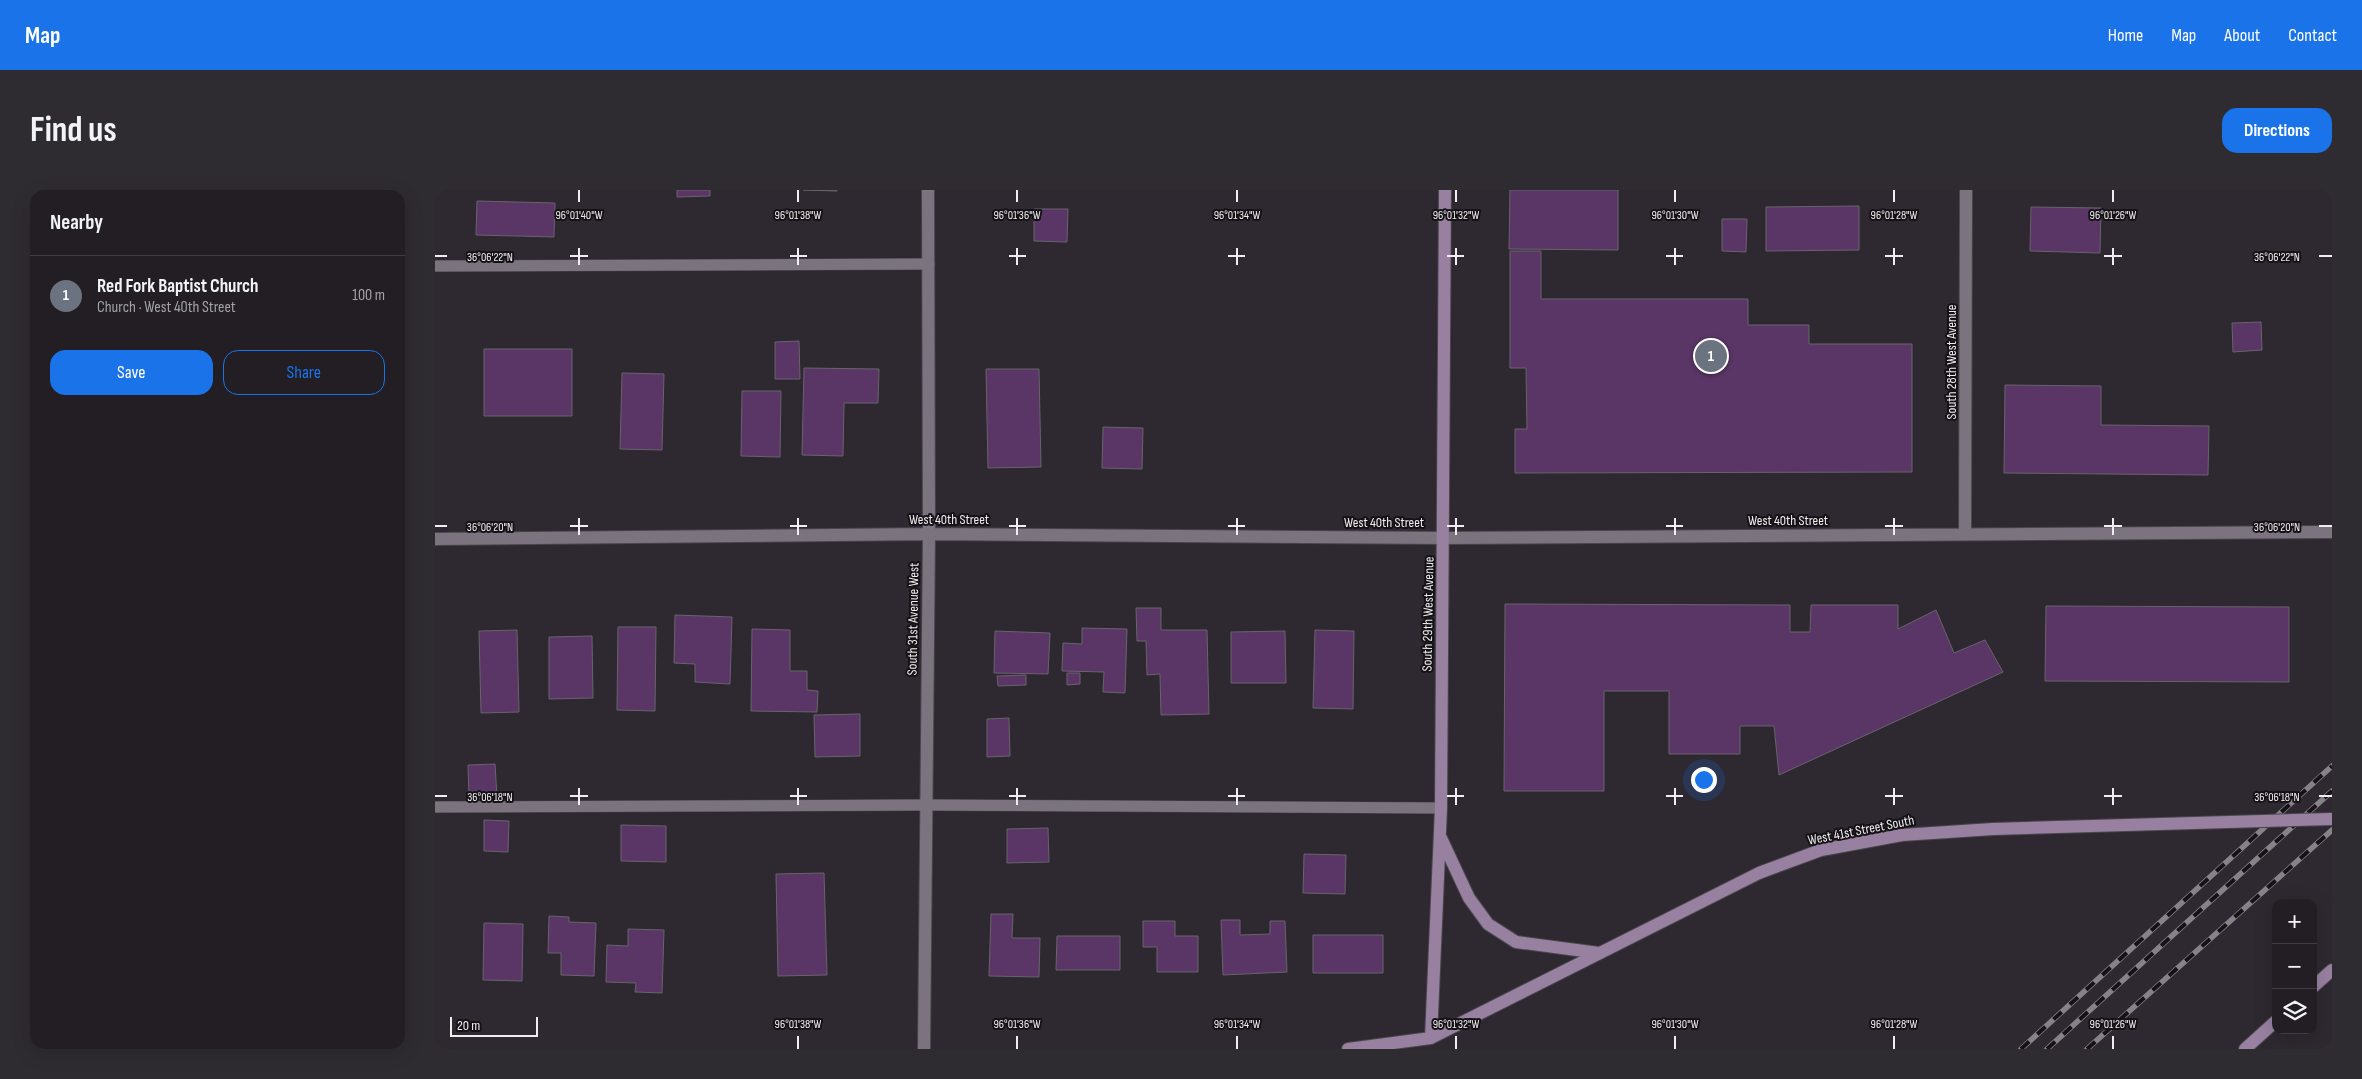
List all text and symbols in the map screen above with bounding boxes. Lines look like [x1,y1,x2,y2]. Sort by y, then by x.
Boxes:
text: Map [25,21,60,50]
text: Home [2108,25,2143,46]
text: Map [2171,25,2196,46]
text: About [2224,25,2260,46]
text: Contact [2288,25,2337,46]
button: Directions [2222,108,2332,153]
text: Find us [30,109,117,152]
text: 96°01'40"W [555,208,603,223]
text: 96°01'38"W [775,208,822,223]
text: 96°01'36"W [994,208,1041,223]
text: 96°01'34"W [1214,208,1261,223]
text: 96°01'32"W [1433,208,1480,223]
text: 96°01'30"W [1651,208,1699,223]
text: 96°01'28"W [1871,208,1918,223]
text: 96°01'26"W [2090,208,2137,223]
text: Nearby [50,210,103,235]
text: 36°06'22"N [467,250,513,265]
text: 36°06'22"N [2254,250,2300,265]
text: Red Fork Baptist Church [97,275,259,298]
text: 1 [63,286,69,305]
text: 100 m [352,286,385,305]
text: Church · West 40th Street [97,298,236,317]
street label: South 28th West Avenue [1943,305,1960,419]
pin: 1 [1695,337,1727,375]
button: Save [50,350,213,395]
button: Share [223,350,385,395]
street label: West 40th Street [909,511,989,528]
street label: West 40th Street [1748,512,1828,529]
street label: West 40th Street [1344,514,1424,531]
text: 36°06'20"N [467,520,513,535]
text: 36°06'20"N [2254,520,2300,535]
street label: South 29th West Avenue [1418,556,1438,672]
street label: South 31st Avenue West [904,563,922,675]
your location [1691,767,1717,793]
text: 36°06'18"N [467,790,513,805]
text: 36°06'18"N [2254,790,2300,805]
street label: West 41st Street South [1806,811,1916,849]
map controls [2272,899,2317,1034]
button: + [2272,899,2317,944]
button: − [2272,944,2317,989]
button: layers [2272,989,2317,1034]
scale bar [450,1014,537,1037]
text: 20 m [457,1017,480,1034]
text: 96°01'38"W [775,1017,822,1032]
text: 96°01'36"W [994,1017,1041,1032]
text: 96°01'34"W [1214,1017,1261,1032]
text: 96°01'32"W [1433,1017,1480,1032]
text: 96°01'30"W [1651,1017,1699,1032]
text: 96°01'28"W [1871,1017,1918,1032]
text: 96°01'26"W [2090,1017,2137,1032]

